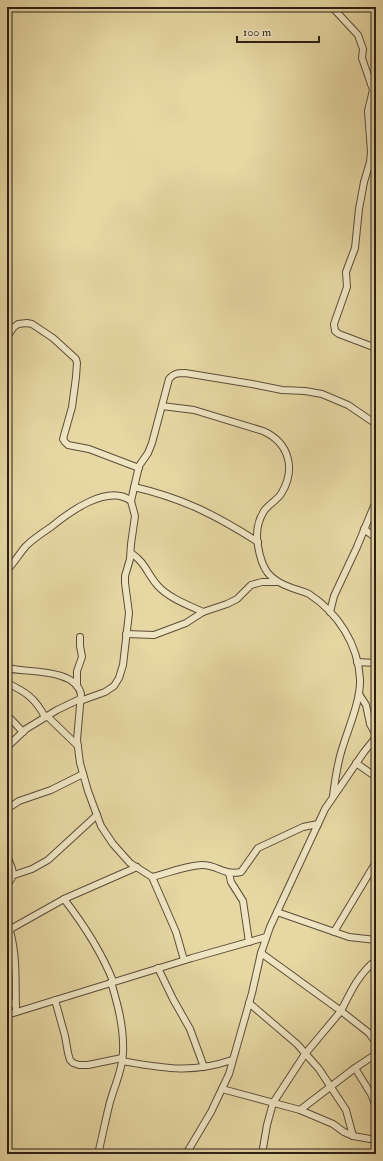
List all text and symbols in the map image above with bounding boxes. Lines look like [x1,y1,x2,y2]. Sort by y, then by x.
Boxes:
scale bar [237,18,319,44]
text: 100 m [243,25,272,40]

